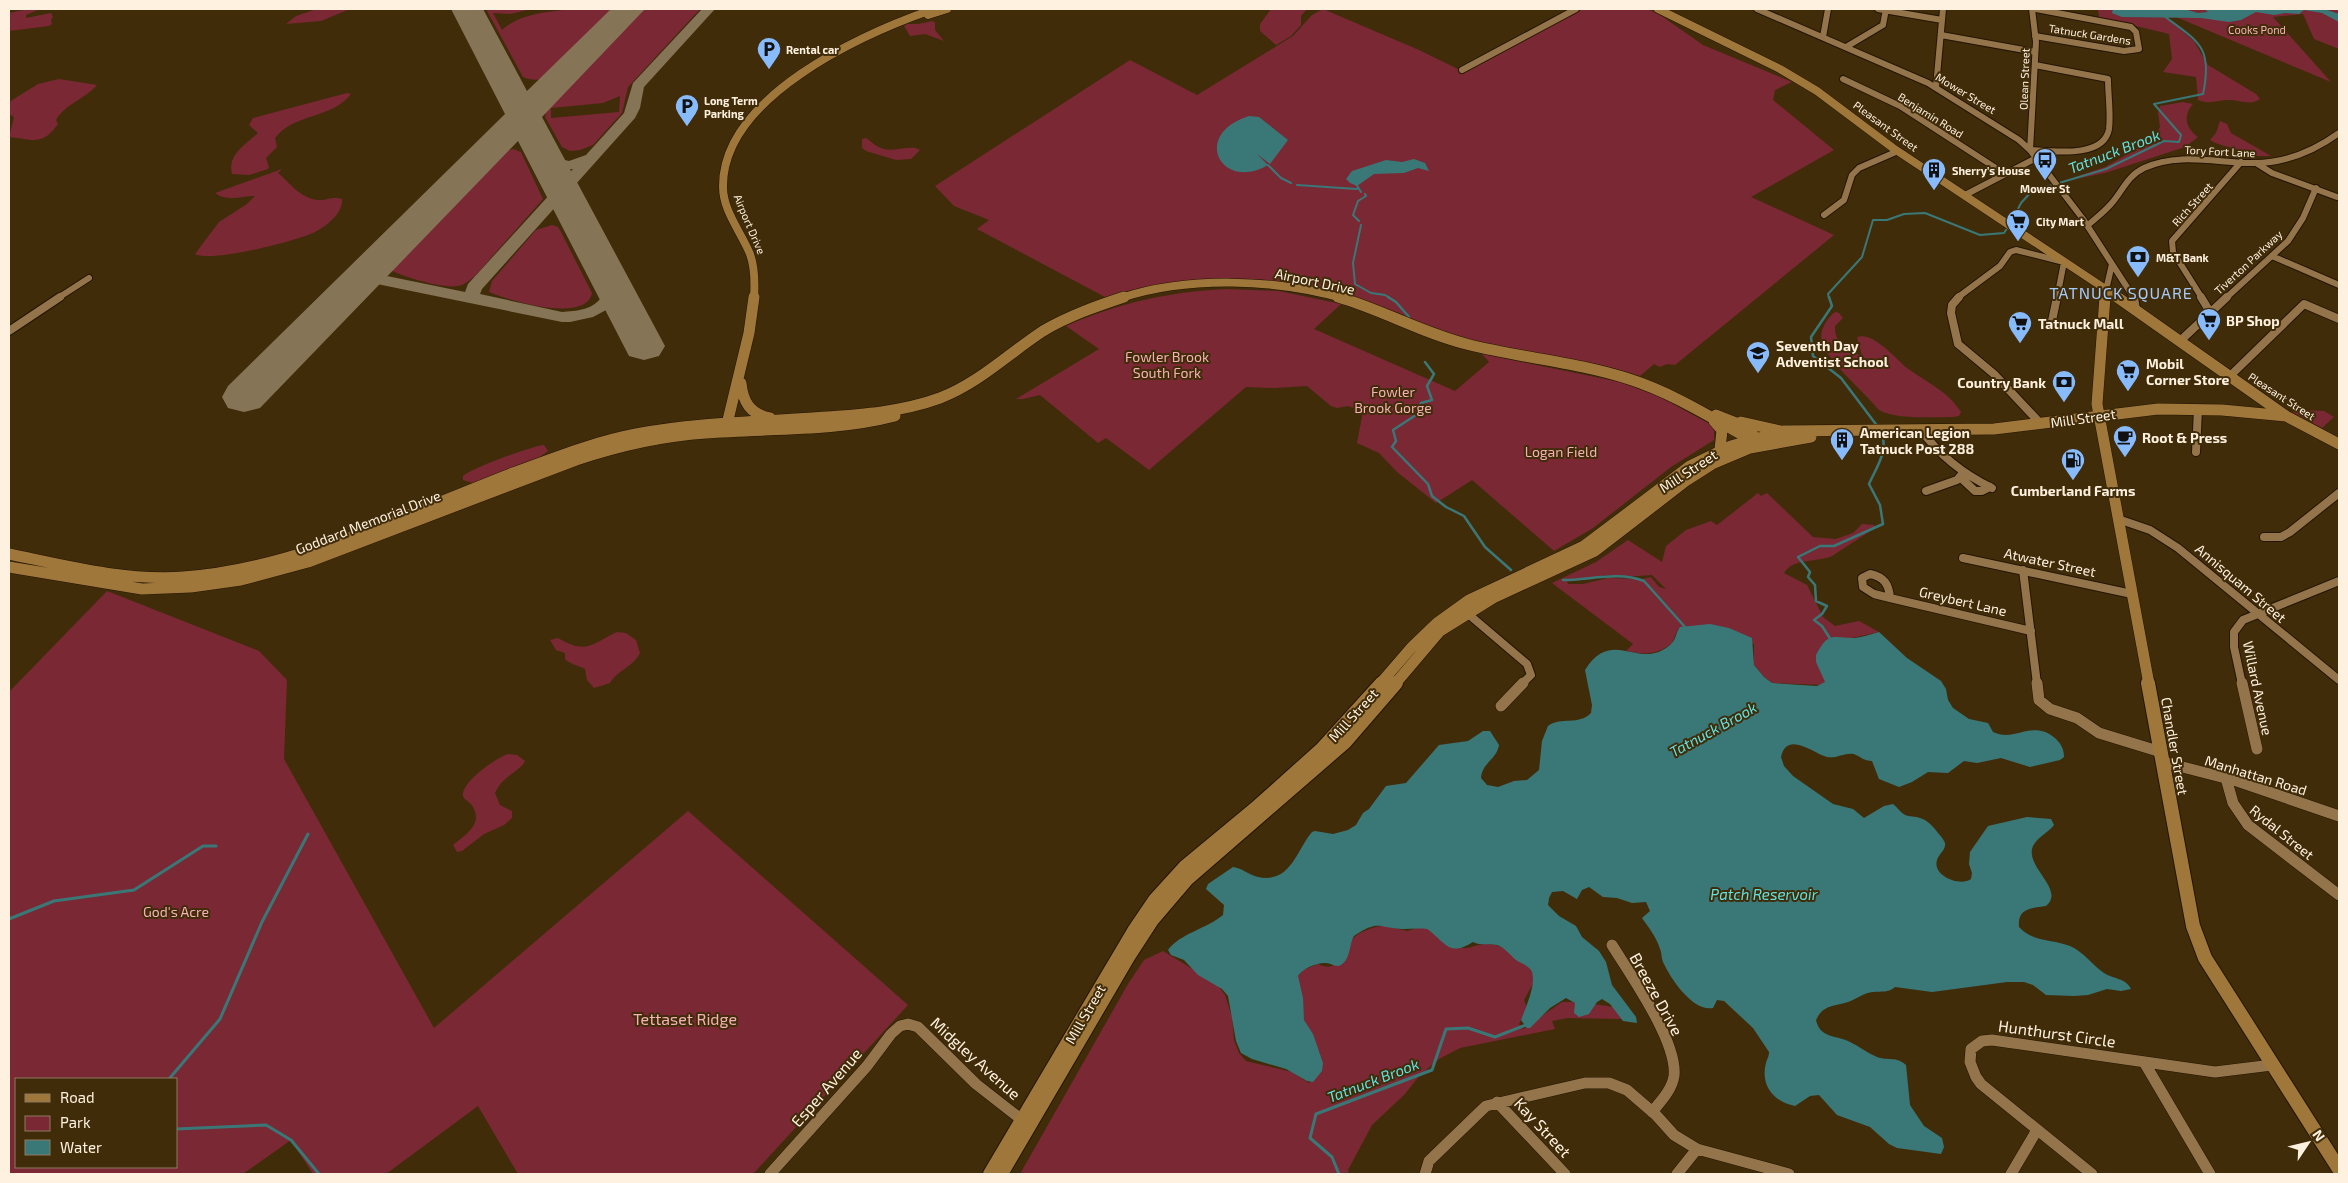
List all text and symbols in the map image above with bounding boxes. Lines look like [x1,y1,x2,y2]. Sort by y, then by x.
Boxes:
street label: Tatnuck Gardens [2048,21,2132,47]
park label: Cooks Pond [2228,23,2286,36]
parking icon: Rental car [756,36,782,70]
place label: Rental car [786,43,839,56]
street label: Olean Street [2016,48,2032,110]
street label: Mower Street [1934,70,1998,116]
street label: Benjamin Road [1895,90,1966,141]
parking icon: Long Term Parking [674,93,700,127]
place label: Long Term Parking [704,94,758,120]
street label: Pleasant Street [1851,98,1921,154]
water label: Tatnuck Brook [2066,125,2163,177]
street label: Tory Fort Lane [2184,143,2256,159]
bus stop icon: Mower St [2032,147,2058,181]
building icon: Sherry's House [1921,157,1947,191]
place label: Sherry's House [1952,164,2030,178]
street label: Rich Street [2169,179,2215,229]
place label: Mower St [2020,182,2070,195]
street label: Airport Drive [732,192,768,256]
supermarket icon: City Mart [2005,208,2031,242]
place label: City Mart [2036,215,2084,229]
street label: Tiverton Parkway [2211,227,2285,297]
bank icon: M&T Bank [2125,244,2151,278]
place label: M&T Bank [2156,251,2210,264]
street label: Airport Drive [1274,264,1356,298]
district label: TATNUCK SQUARE [2049,283,2193,303]
supermarket icon: BP Shop [2196,307,2222,341]
supermarket icon: Tatnuck Mall [2007,310,2033,344]
place label: BP Shop [2226,312,2280,329]
place label: Tatnuck Mall [2038,315,2124,332]
place label: Seventh Day Adventist School [1776,337,1889,370]
school or university icon: Seventh Day Adventist School [1745,340,1771,374]
park label: Fowler Brook South Fork [1125,348,1209,381]
place label: Mobil Corner Store [2146,355,2230,388]
supermarket icon: Mobil Corner Store [2115,358,2141,392]
bank icon: Country Bank [2051,369,2077,403]
street label: Pleasant Street [2246,370,2318,422]
place label: Country Bank [1957,374,2046,391]
park label: Fowler Brook Gorge [1354,383,1432,416]
street label: Mill Street [2049,405,2117,431]
place label: American Legion Tatnuck Post 288 [1860,424,1974,457]
cafe icon: Root & Press [2112,424,2138,458]
building icon: American Legion Tatnuck Post 288 [1829,427,1855,461]
place label: Root & Press [2142,429,2227,446]
park label: Logan Field [1525,443,1597,460]
street label: Mill Street [1656,446,1720,496]
fuel station icon: Cumberland Farms [2060,447,2086,481]
place label: Cumberland Farms [2011,482,2135,499]
street label: Goddard Memorial Drive [293,486,443,558]
street label: Annisquam Street [2192,540,2290,626]
street label: Atwater Street [2003,544,2097,580]
street label: Greybert Lane [1918,583,2008,619]
street label: Willard Avenue [2240,639,2276,737]
street label: Mill Street [1325,685,1381,745]
street label: Chandler Street [2158,696,2192,796]
water label: Tatnuck Brook [1666,698,1760,760]
street label: Manhattan Road [2203,751,2309,799]
street label: Rydal Street [2247,801,2317,863]
water label: Patch Reservoir [1710,885,1819,903]
park label: God's Acre [143,903,209,920]
street label: Breeze Drive [1626,949,1688,1039]
street label: Mill Street [1061,981,1109,1047]
park label: Tettaset Ridge [633,1009,737,1028]
street label: Midgley Avenue [927,1013,1025,1103]
street label: Hunthurst Circle [1997,1015,2117,1051]
street label: Esper Avenue [787,1044,865,1130]
water label: Tatnuck Brook [1325,1054,1422,1106]
legend [15,1078,178,1168]
text: Road [60,1088,95,1106]
street label: Kay Street [1511,1093,1575,1161]
text: Park [60,1113,91,1131]
north arrow [2283,1118,2333,1168]
text: N [2309,1126,2329,1144]
text: Water [60,1138,102,1156]

